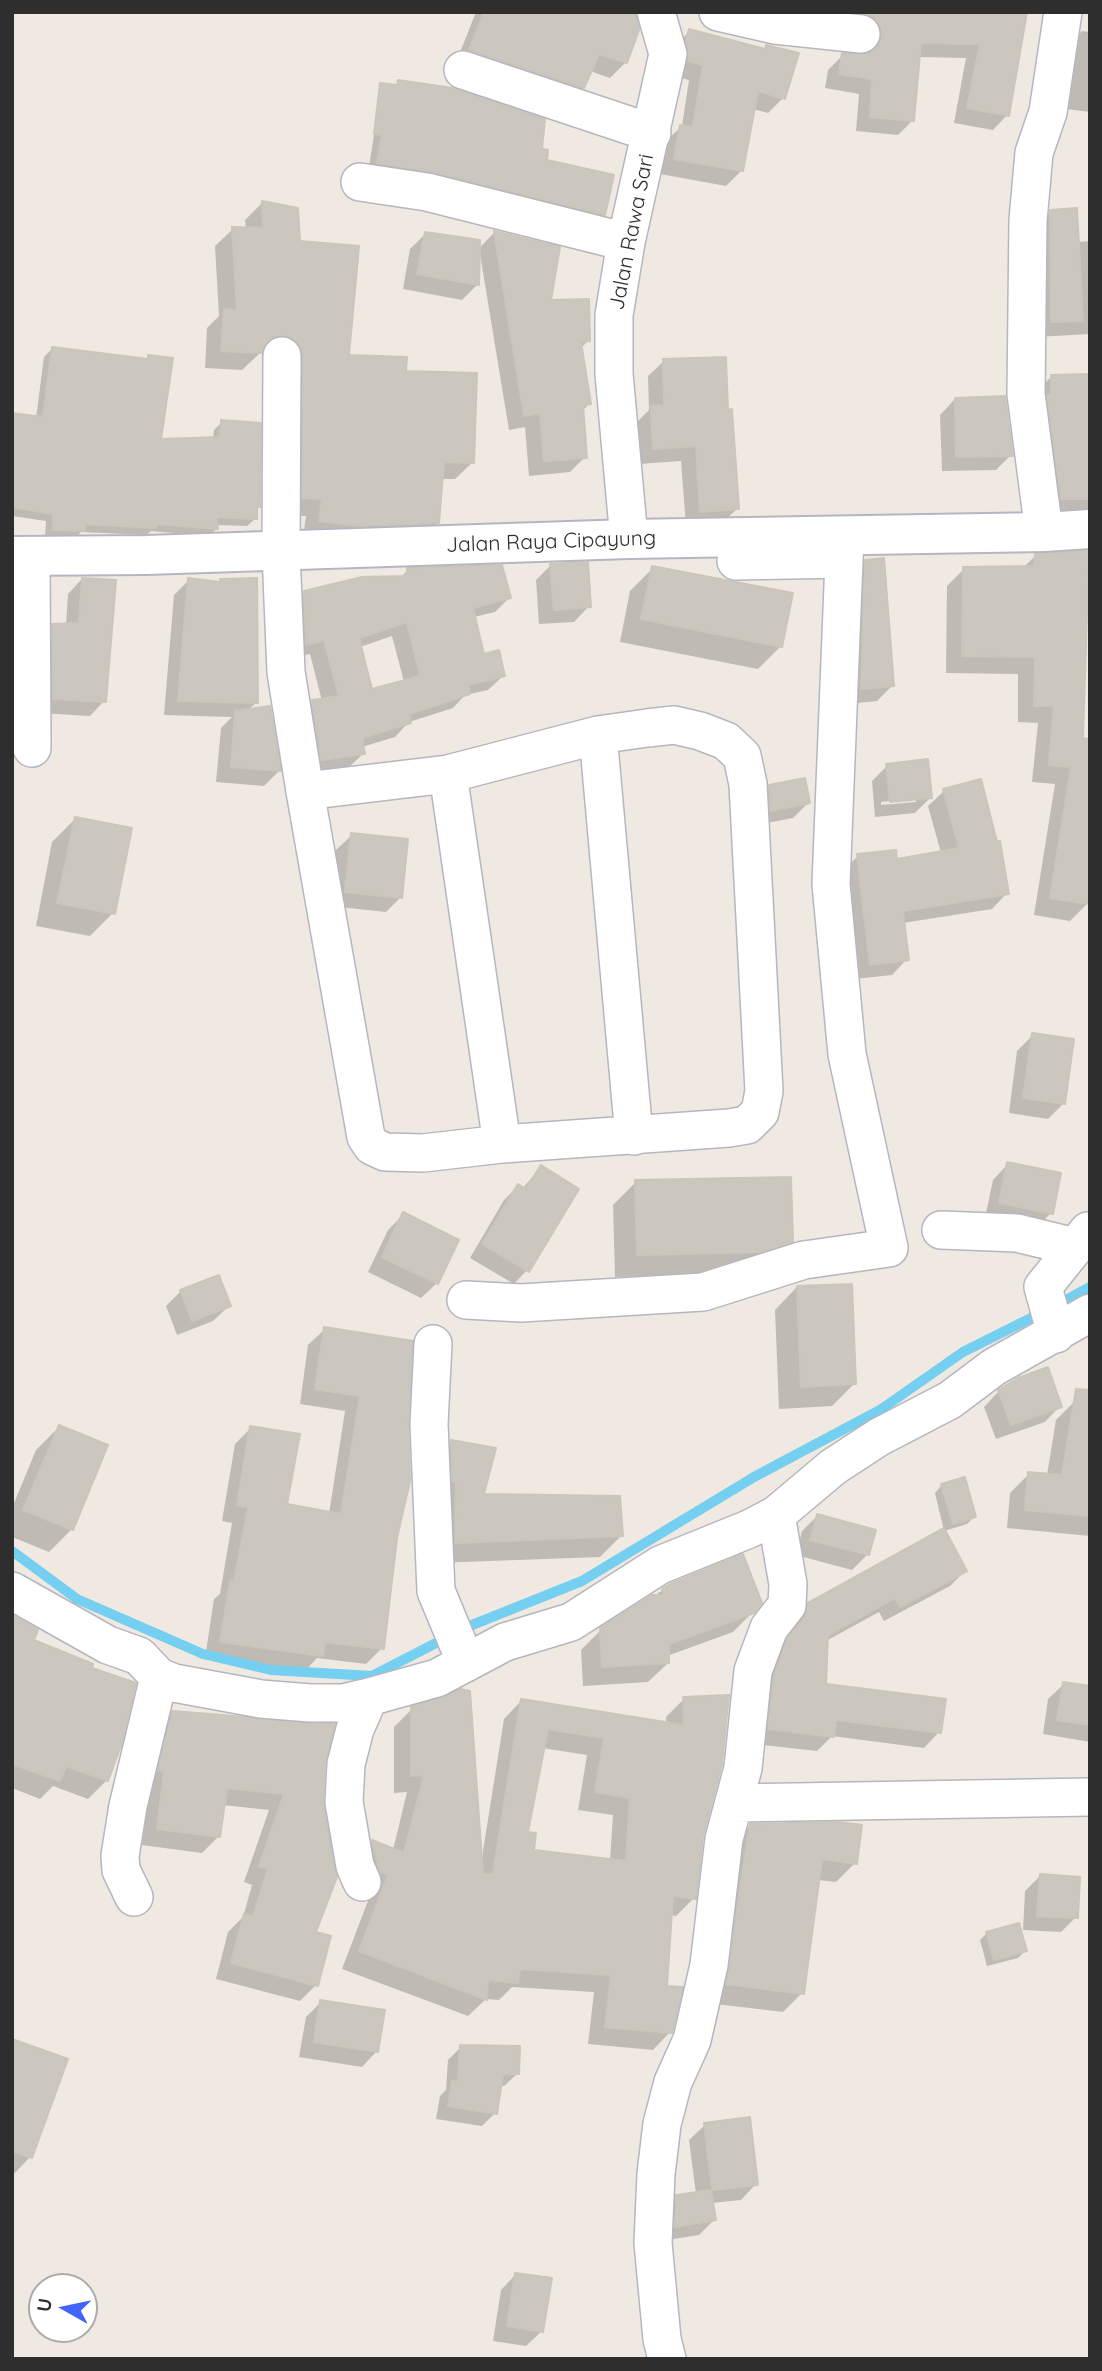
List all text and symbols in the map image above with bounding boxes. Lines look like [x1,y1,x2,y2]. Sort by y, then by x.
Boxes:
street label: Jalan Rawa Sari [605,152,659,312]
street label: Jalan Raya Cipayung [446,526,656,558]
north arrow [28,2273,98,2343]
text: U [31,2297,57,2314]

